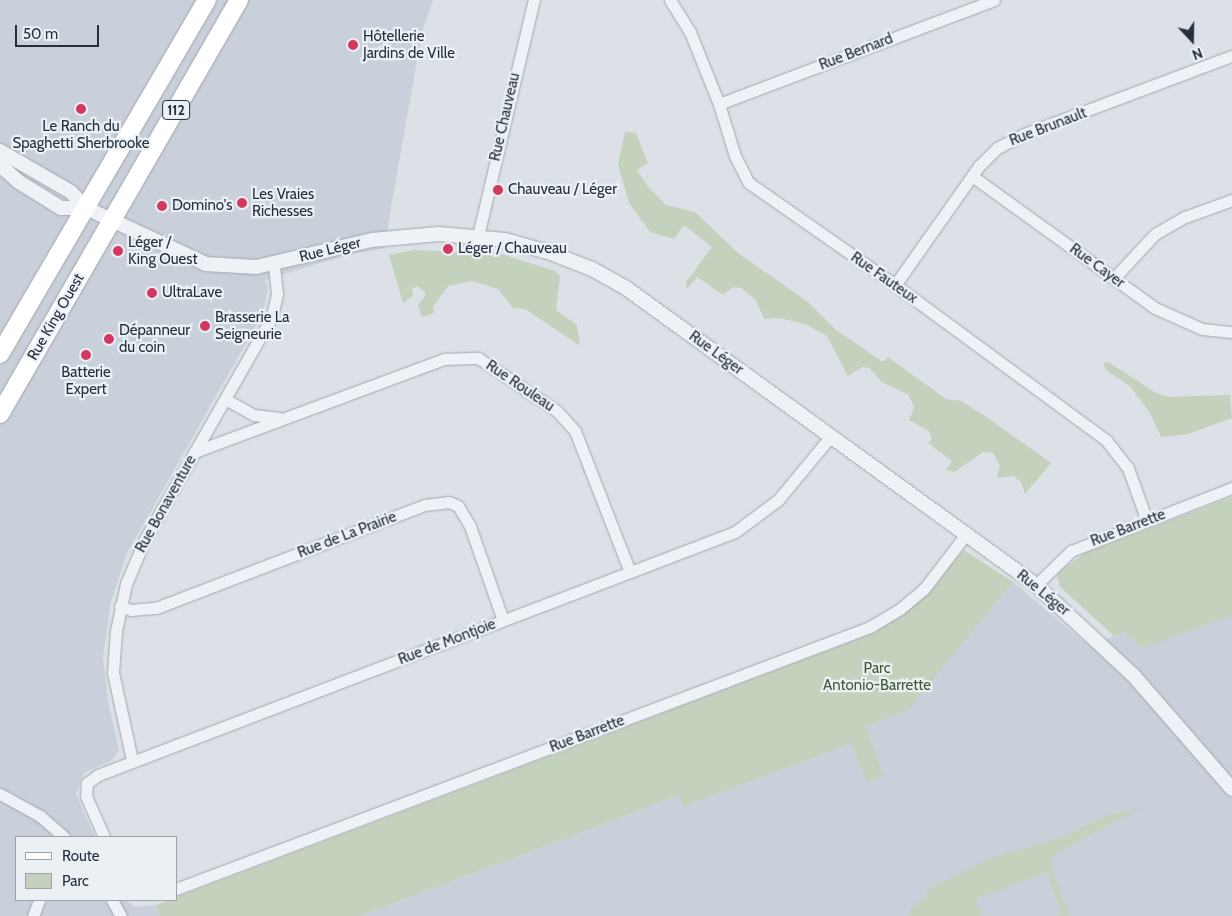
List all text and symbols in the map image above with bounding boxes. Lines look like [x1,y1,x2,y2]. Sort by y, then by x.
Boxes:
scale bar [18,15,101,47]
north arrow [1167,15,1217,65]
text: 50 m [23,25,58,43]
place label: Hôtellerie Jardins de Ville [363,27,455,62]
street label: Rue Bernard [817,30,895,74]
marker: Hôtellerie Jardins de Ville [347,39,359,51]
text: N [1190,44,1205,64]
street label: Rue Chauveau [486,71,524,163]
road number: 112 [161,98,191,122]
marker: Le Ranch du Spaghetti Sherbrooke [75,103,87,115]
street label: Rue Brunault [1007,104,1089,150]
place label: Le Ranch du Spaghetti Sherbrooke [13,117,149,152]
place label: Chauveau / Léger [508,181,617,199]
marker: Chauveau / Léger [492,184,504,196]
place label: Les Vraies Richesses [252,185,314,220]
place label: Domino's [172,197,232,215]
marker: Les Vraies Richesses [236,197,248,209]
marker: Domino's [156,200,168,212]
place label: Léger / King Ouest [128,233,198,268]
street label: Rue Léger [297,234,363,266]
place label: Léger / Chauveau [458,240,567,258]
street label: Rue Cayer [1066,240,1128,292]
marker: Léger / Chauveau [442,243,454,255]
marker: Léger / King Ouest [112,245,124,257]
street label: Rue Fauteux [847,248,921,308]
street label: Rue King Ouest [24,270,88,364]
place label: UltraLave [162,284,222,302]
marker: UltraLave [146,287,158,299]
place label: Brasserie La Seigneurie [215,308,289,343]
marker: Brasserie La Seigneurie [199,320,211,332]
place label: Dépanneur du coin [119,321,190,356]
street label: Rue Léger [685,327,747,379]
marker: Dépanneur du coin [103,333,115,345]
marker: Batterie Expert [80,349,92,361]
street label: Rue Rouleau [482,356,558,416]
place label: Batterie Expert [61,363,111,398]
street label: Rue Bonaventure [132,452,200,556]
street label: Rue Barrette [1088,506,1168,550]
street label: Rue de La Prairie [295,508,399,562]
street label: Rue Léger [1013,566,1073,620]
street label: Rue de Montjoie [396,615,498,669]
park label: Parc Antonio-Barrette [823,659,931,694]
street label: Rue Barrette [547,712,627,756]
legend [15,836,178,901]
text: Route [62,847,100,865]
text: Parc [62,872,89,890]

